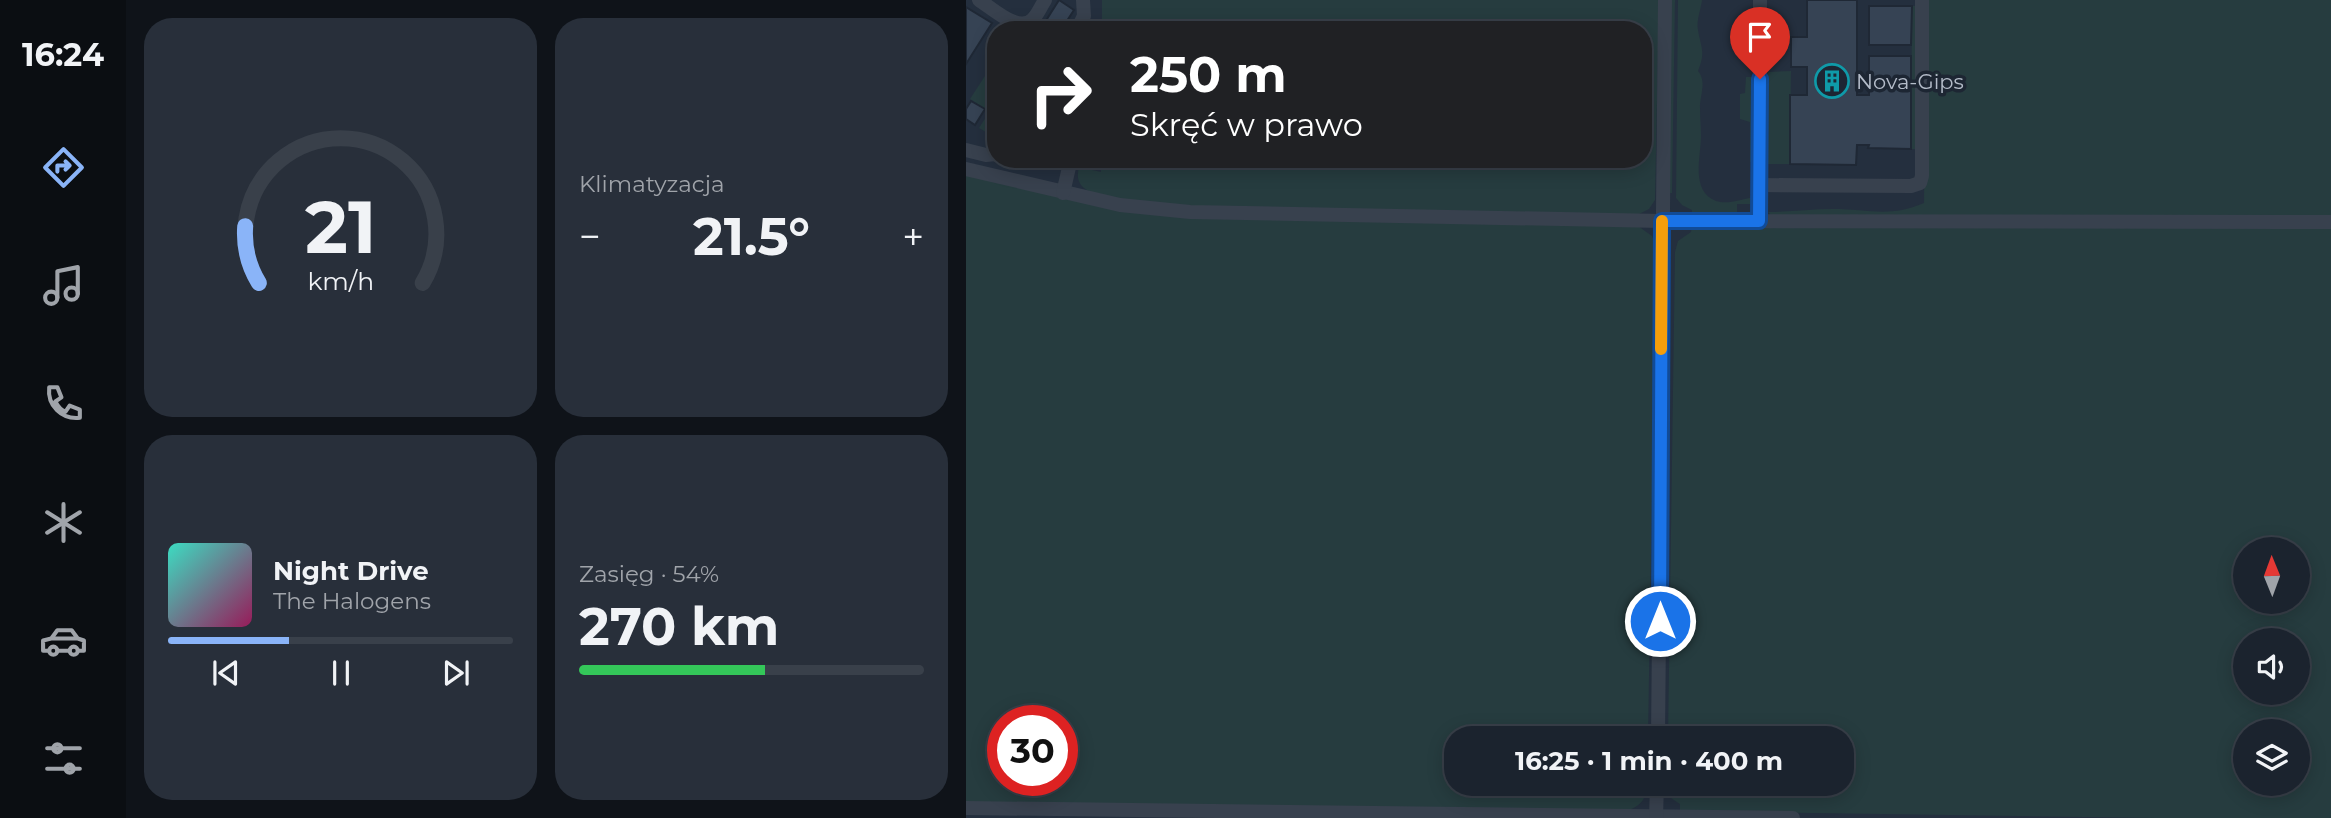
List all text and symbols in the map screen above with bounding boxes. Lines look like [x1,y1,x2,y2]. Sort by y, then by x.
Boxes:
pin [1730,7,1790,79]
icon: arrive [1741,18,1779,56]
text: 16:24 [22,35,104,74]
text: 250 m [1130,45,1287,104]
icon: right [1015,49,1106,140]
building icon: Nova-Gips [1813,62,1851,100]
place label: Nova-Gips [1856,69,1964,94]
text: Skręć w prawo [1130,105,1363,144]
icon: directions [39,143,88,192]
text: Klimatyzacja [579,170,725,198]
text: 21 [305,184,376,272]
text: 21.5° [693,205,810,268]
text: − [579,213,601,260]
text: + [902,213,924,260]
icon: music [39,261,88,310]
text: km/h [307,266,374,296]
icon: phone [39,379,88,428]
icon: climate [39,498,88,547]
north arrow [2233,537,2310,614]
map controls [2233,537,2310,796]
text: Night Drive [273,555,429,587]
text: Zasięg · 54% [579,560,719,588]
position arrow [1623,584,1697,658]
text: The Halogens [273,587,431,615]
text: 270 km [579,595,779,658]
icon: car [39,616,88,665]
button: sound [2233,628,2310,705]
icon: previous [207,654,245,692]
icon: pause [322,654,360,692]
icon: next [437,654,475,692]
speed limit sign: 30 [987,705,1078,796]
button: layers [2233,719,2310,796]
icon: filters [39,734,88,783]
text: 16:25 · 1 min · 400 m [1515,745,1783,777]

